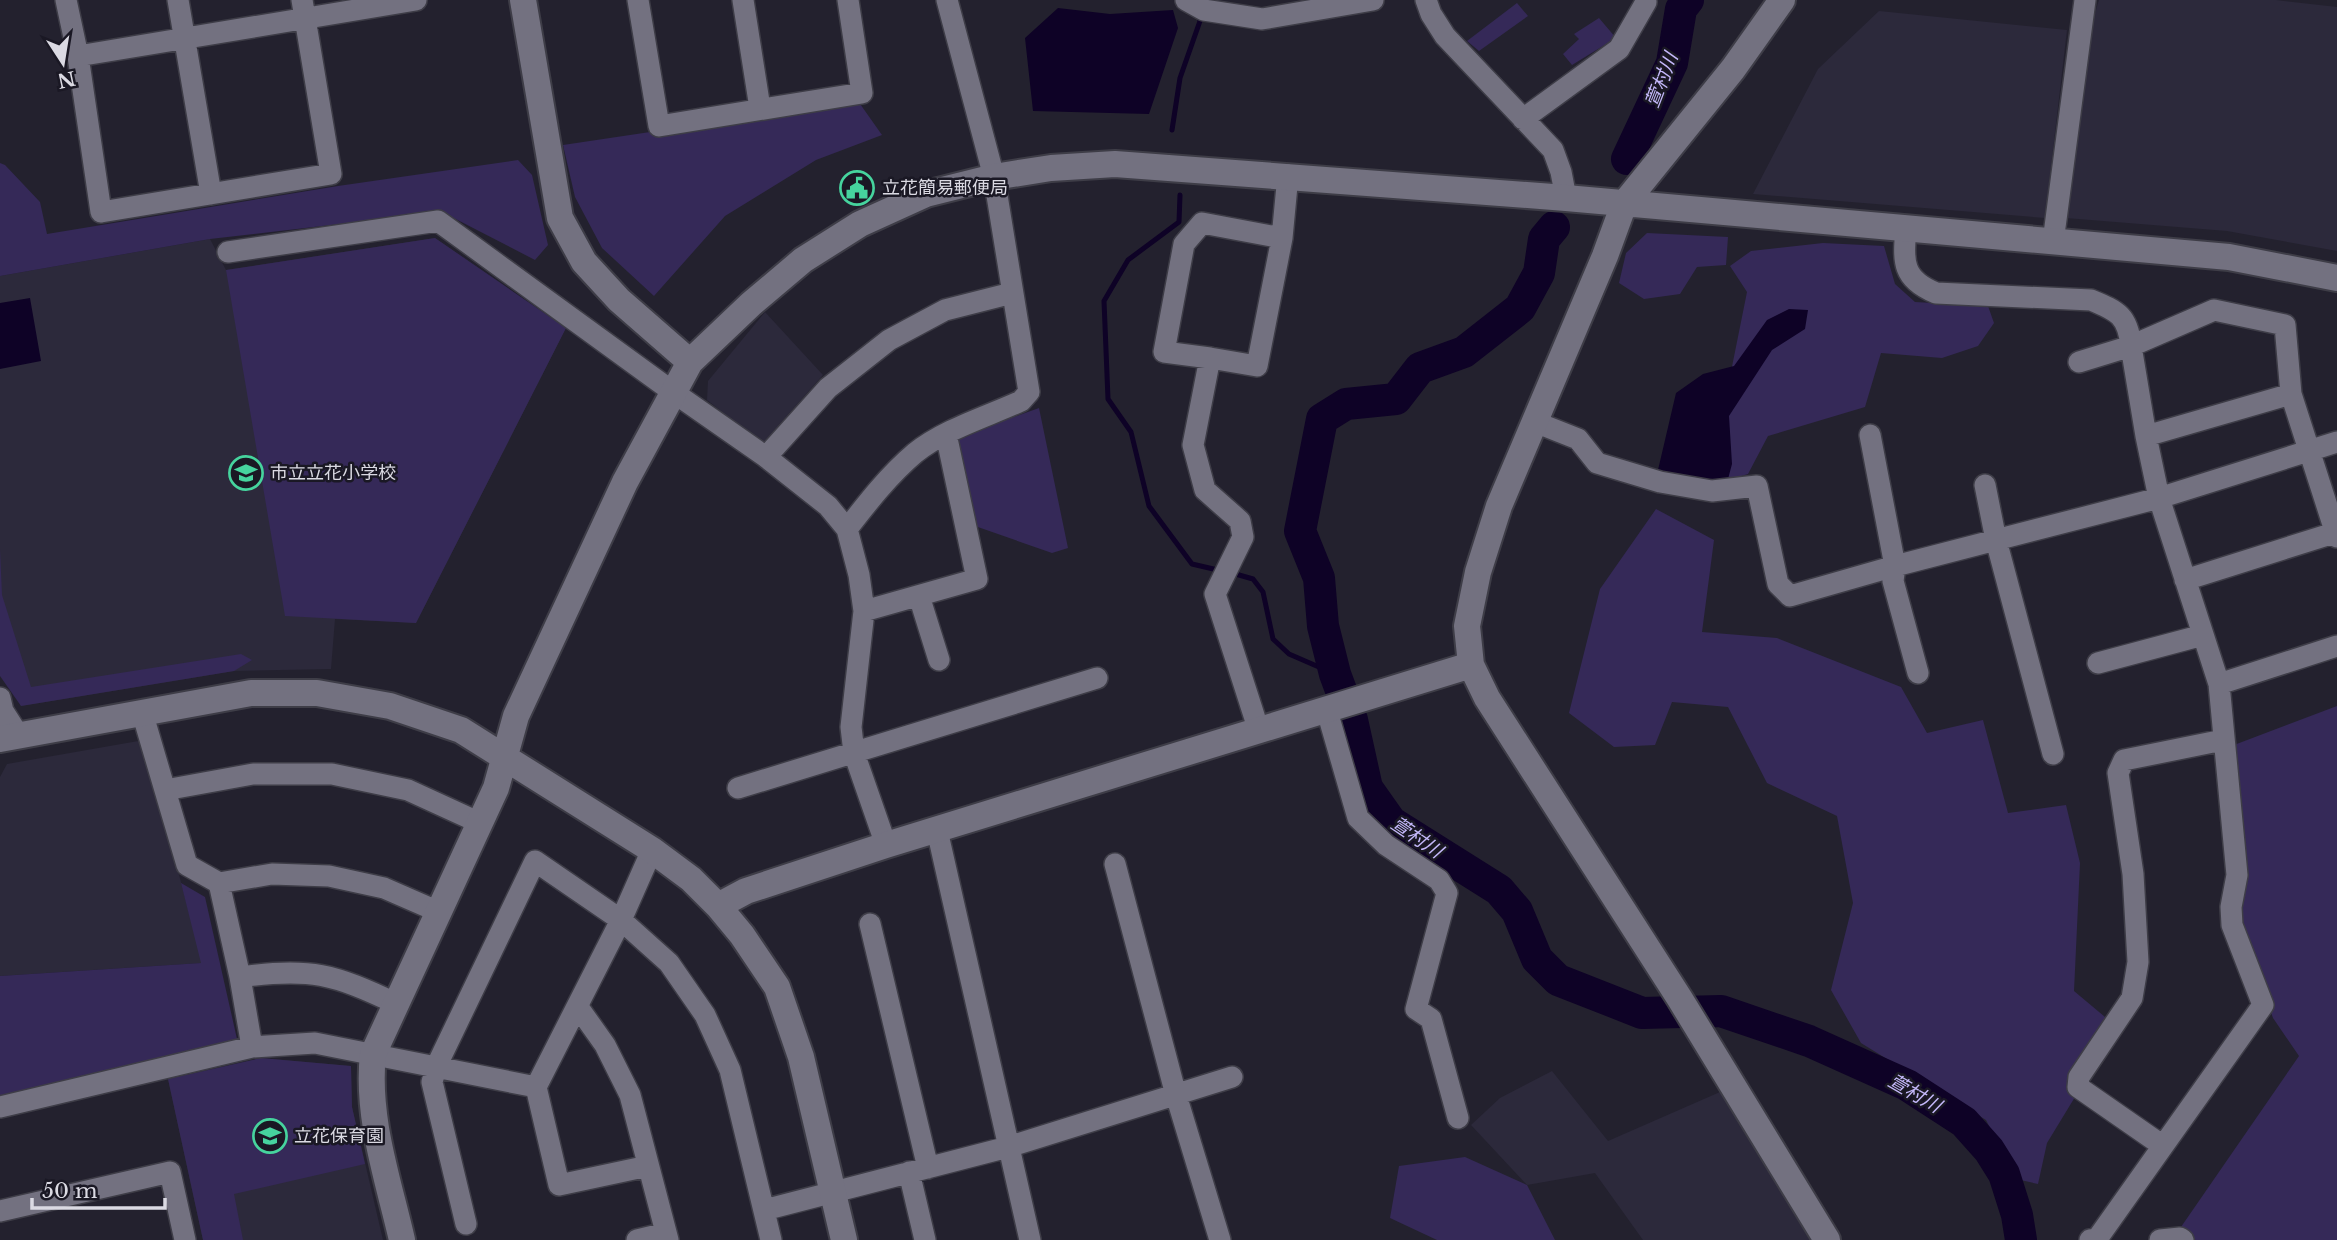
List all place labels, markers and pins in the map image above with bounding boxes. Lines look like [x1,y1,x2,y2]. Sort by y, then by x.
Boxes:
public building icon: 立花簡易郵便局 [838,169,876,207]
place label: 立花簡易郵便局 [882,177,1008,199]
school or university icon: 市立立花小学校 [227,454,265,492]
place label: 市立立花小学校 [270,462,396,484]
school or university icon: 立花保育園 [251,1117,289,1155]
place label: 立花保育園 [294,1125,384,1147]

